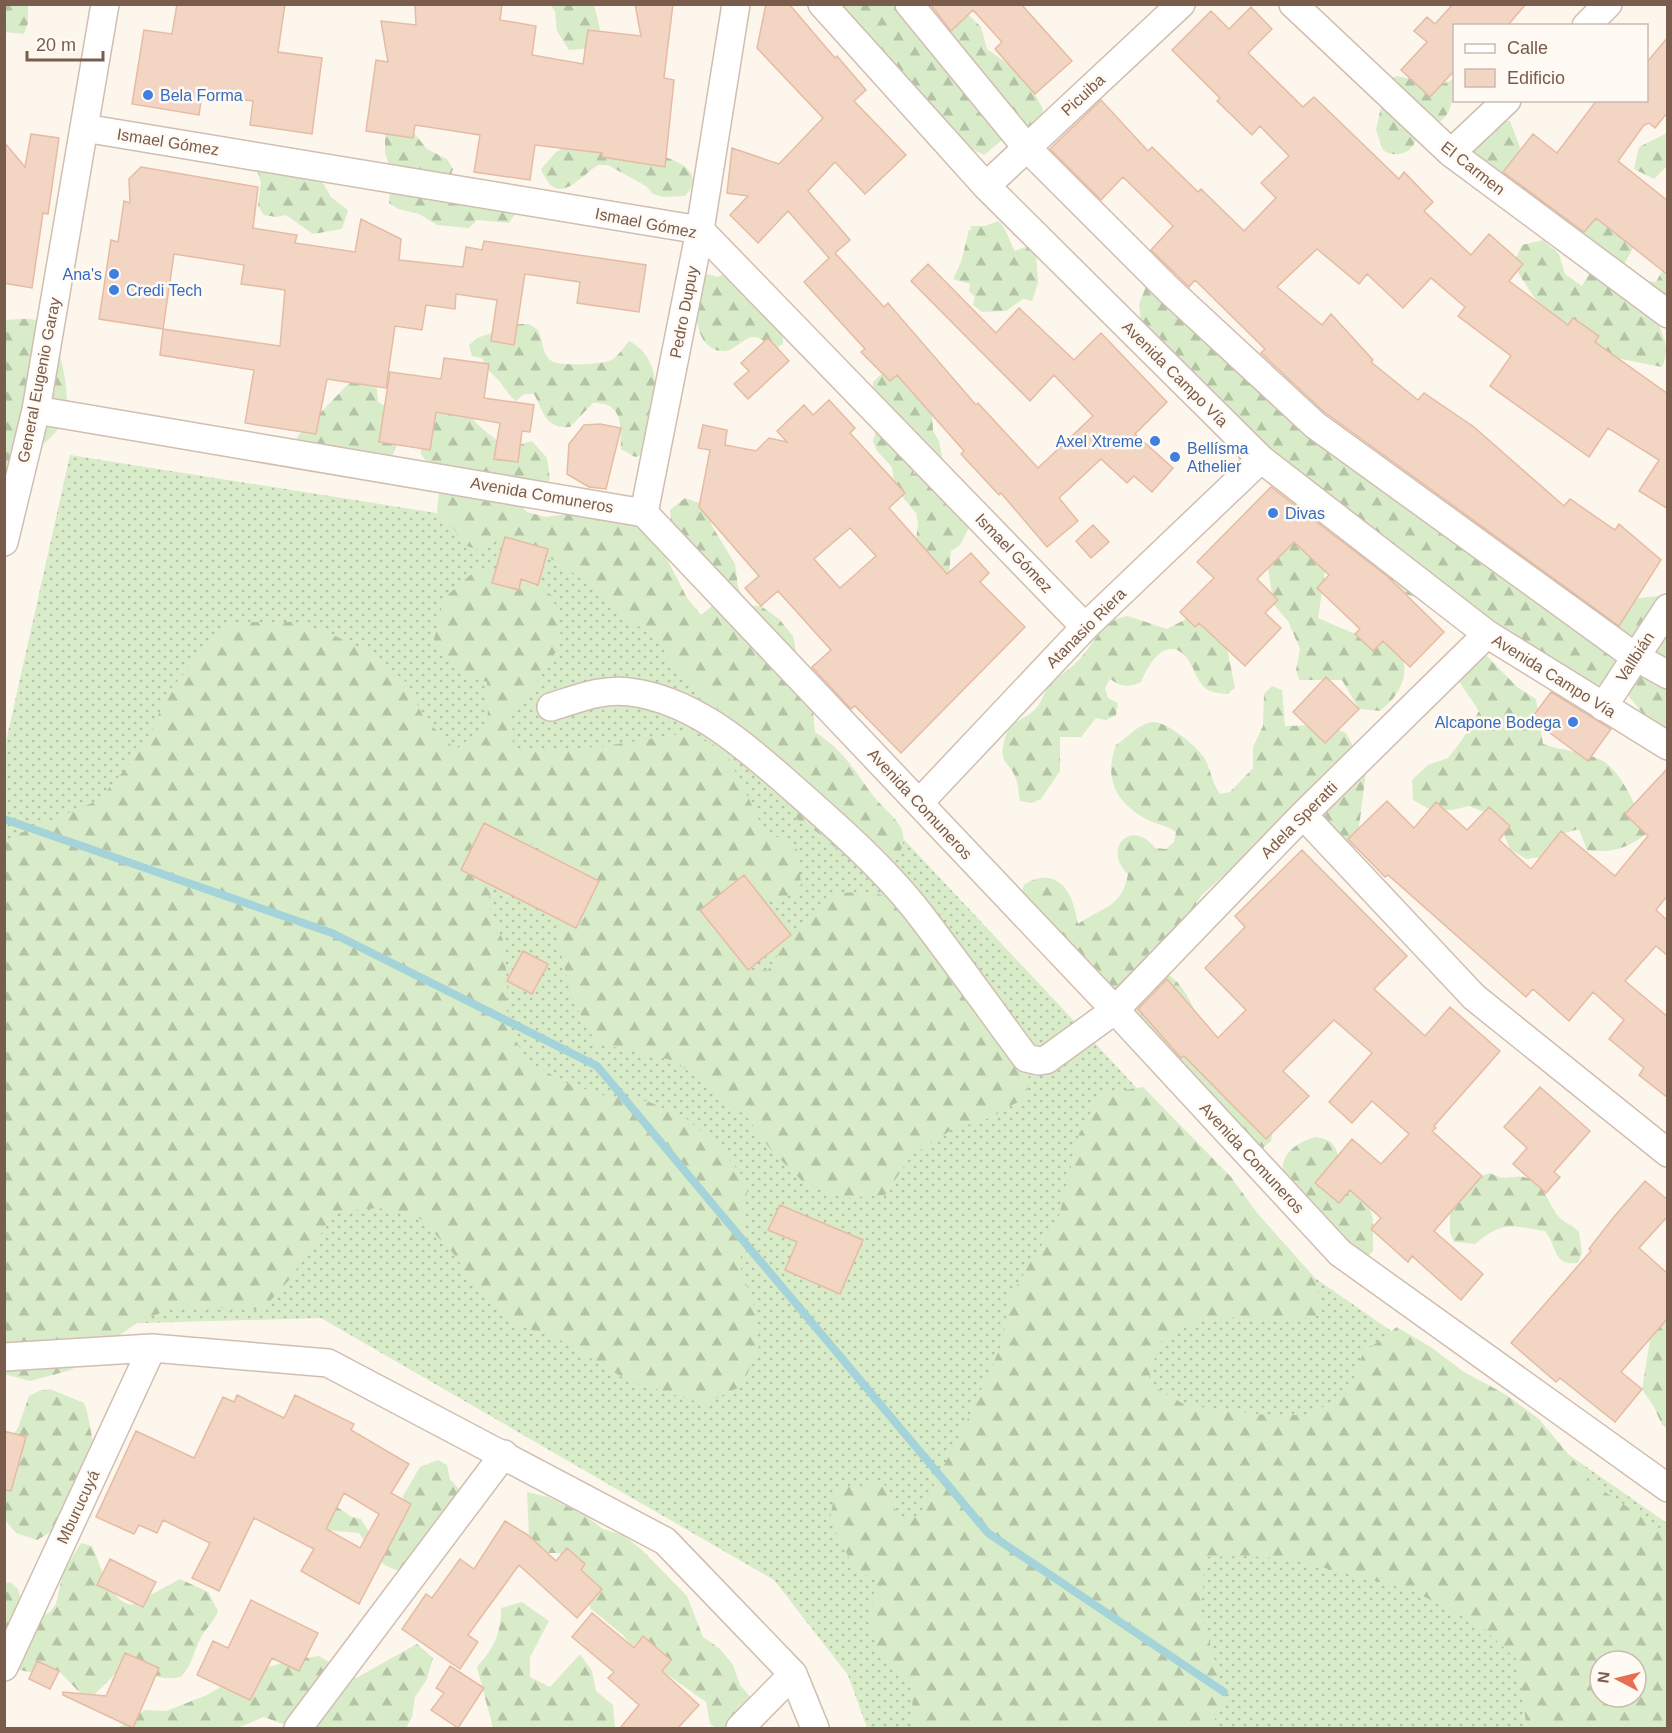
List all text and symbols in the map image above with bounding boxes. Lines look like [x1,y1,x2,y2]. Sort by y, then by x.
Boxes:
scale bar [27,24,104,62]
legend [1453,24,1648,102]
text: 20 m [36,35,76,55]
text: Calle [1507,38,1548,58]
text: Edificio [1507,68,1565,88]
street label: Picuiba [1058,71,1108,119]
place label: Bela Forma [160,87,243,104]
marker: Bela Forma [141,88,155,102]
street label: Ismael Gómez [116,126,220,158]
street label: El Carmen [1438,138,1508,198]
street label: Ismael Gómez [594,205,698,241]
street label: Pedro Dupuy [667,265,701,359]
place label: Ana's [62,266,102,283]
marker: Ana's [107,267,121,281]
place label: Credi Tech [126,282,202,299]
marker: Credi Tech [107,283,121,297]
street label: General Eugenio Garay [15,296,63,464]
street label: Avenida Campo Vía [1119,318,1231,430]
place label: Axel Xtreme [1056,433,1143,450]
marker: Axel Xtreme [1148,434,1162,448]
place label: Bellísma Athelier [1187,440,1248,475]
marker: Bellísma Athelier [1168,450,1182,464]
street label: Avenida Comuneros [469,474,615,516]
place label: Divas [1285,505,1325,522]
marker: Divas [1266,506,1280,520]
street label: Ismael Gómez [972,510,1056,596]
street label: Atanasio Riera [1043,585,1129,671]
street label: Vallbián [1613,629,1657,685]
street label: Avenida Campo Vía [1489,631,1619,721]
place label: Alcapone Bodega [1435,714,1561,731]
marker: Alcapone Bodega [1566,715,1580,729]
street label: Avenida Comuneros [864,745,976,863]
street label: Adela Speratti [1257,778,1341,862]
street label: Avenida Comuneros [1196,1099,1308,1217]
street label: Mburucuyá [54,1467,102,1546]
north arrow [1588,1649,1648,1709]
text: N [1594,1670,1613,1684]

